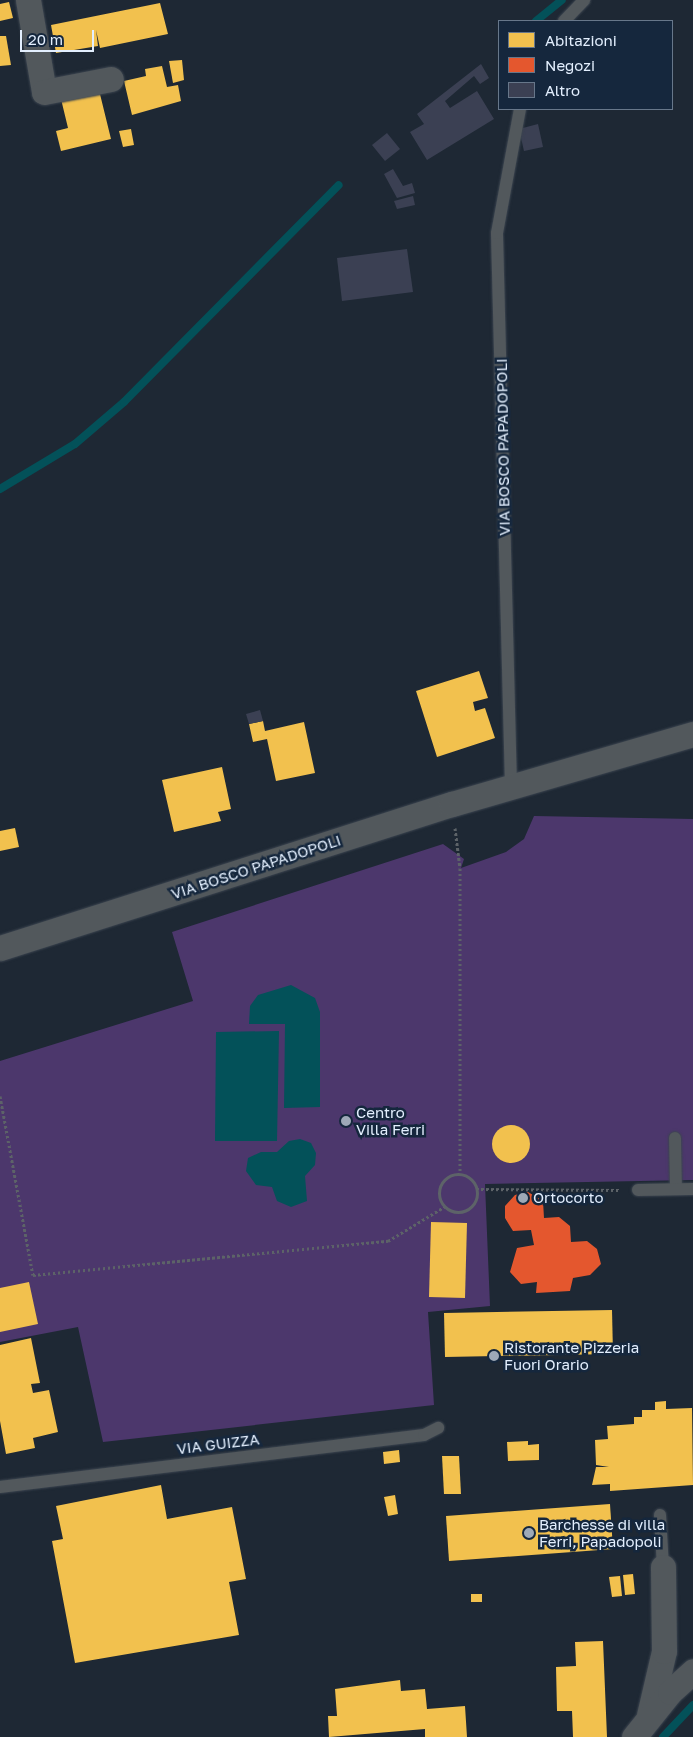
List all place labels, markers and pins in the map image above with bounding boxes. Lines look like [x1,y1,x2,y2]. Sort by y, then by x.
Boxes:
place label: Centro Villa Ferri [356,1103,425,1138]
marker: Centro Villa Ferri [340,1115,352,1127]
place label: Ortocorto [533,1189,604,1207]
marker: Ortocorto [517,1192,529,1204]
place label: Ristorante Pizzeria Fuori Orario [504,1338,639,1373]
marker: Ristorante Pizzeria Fuori Orario [488,1350,500,1362]
place label: Barchesse di villa Ferri, Papadopoli [539,1515,665,1550]
marker: Barchesse di villa Ferri, Papadopoli [523,1527,535,1539]

